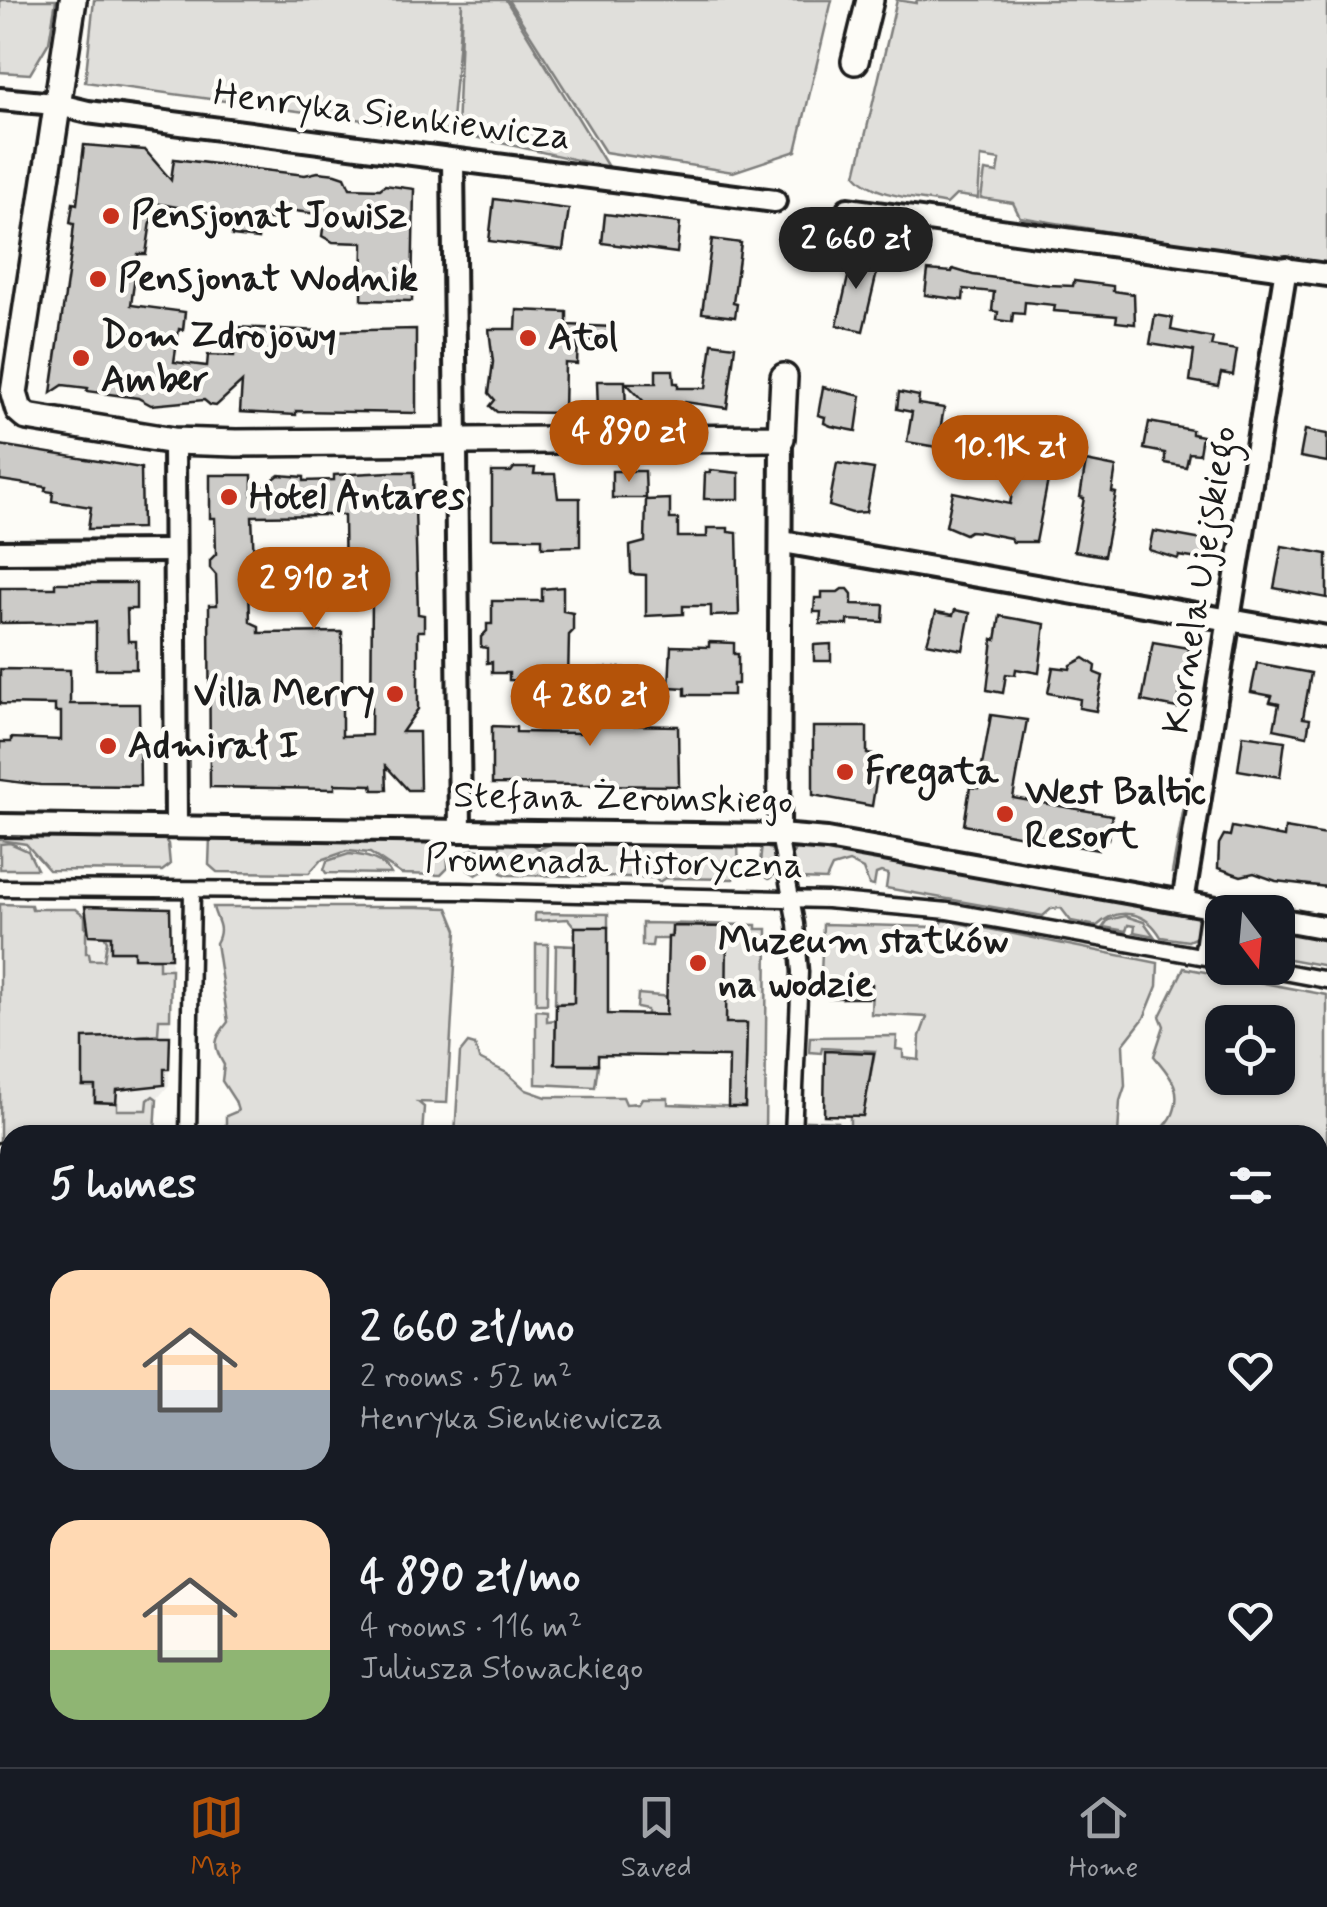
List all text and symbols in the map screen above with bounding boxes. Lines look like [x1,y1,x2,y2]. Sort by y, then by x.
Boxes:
street label: Henryka Sienkiewicza [210,70,574,162]
place label: Pensjonat Jowisz [131,192,408,241]
marker: Pensjonat Jowisz [100,205,122,227]
pin: 2 660 zł [753,207,959,292]
text: 2 660 zł [801,218,911,260]
place label: Pensjonat Wodnik [118,255,418,304]
marker: Pensjonat Wodnik [87,268,109,290]
place label: Dom Zdrojowy Amber [101,312,336,405]
place label: Atol [548,314,618,363]
marker: Atol [517,327,539,349]
marker: Dom Zdrojowy Amber [70,347,92,369]
pin: 4 890 zł [526,400,732,485]
text: 4 890 zł [572,411,686,453]
pin: 10.1K zł [907,415,1113,500]
street label: Kornela Ujejskiego [1152,423,1253,738]
text: 10.1K zł [954,426,1066,468]
place label: Hotel Antares [249,473,465,522]
marker: Hotel Antares [218,486,240,508]
pin: 2 910 zł [211,547,417,632]
text: 2 910 zł [259,558,369,600]
pin: 4 280 zł [487,664,693,749]
place label: Villa Merry [193,670,375,719]
text: 4 280 zł [533,675,647,717]
marker: Villa Merry [384,683,406,705]
place label: Admirał I [128,722,299,771]
marker: Admirał I [97,735,119,757]
place label: Fregata [865,748,999,801]
marker: Fregata [834,761,856,783]
place label: West Baltic Resort [1025,768,1206,861]
street label: Stefana Żeromskiego [453,772,793,826]
marker: West Baltic Resort [994,803,1016,825]
street label: Promenada Historyczna [424,835,804,891]
north arrow [1205,895,1295,985]
map controls [1205,895,1295,1095]
place label: Muzeum statków na wodzie [718,917,1009,1010]
marker: Muzeum statków na wodzie [687,952,709,974]
button: locate [1205,1005,1295,1095]
text: 5 homes [50,1158,196,1213]
icon: filters [1223,1158,1278,1213]
text: 2 660 zł/mo [360,1301,574,1356]
icon: home [130,1310,250,1430]
icon: heart [1223,1343,1278,1398]
text: 2 rooms · 52 m² [360,1356,572,1398]
text: Henryka Sienkiewicza [360,1398,663,1440]
text: 4 890 zł/mo [360,1551,580,1606]
icon: home [130,1560,250,1680]
icon: heart [1223,1593,1278,1648]
text: 4 rooms · 116 m² [360,1606,582,1648]
text: Juliusza Słowackiego [360,1648,643,1690]
tab: Map [189,1790,244,1887]
tab: Saved [621,1790,692,1887]
tab: Home [1069,1790,1138,1887]

